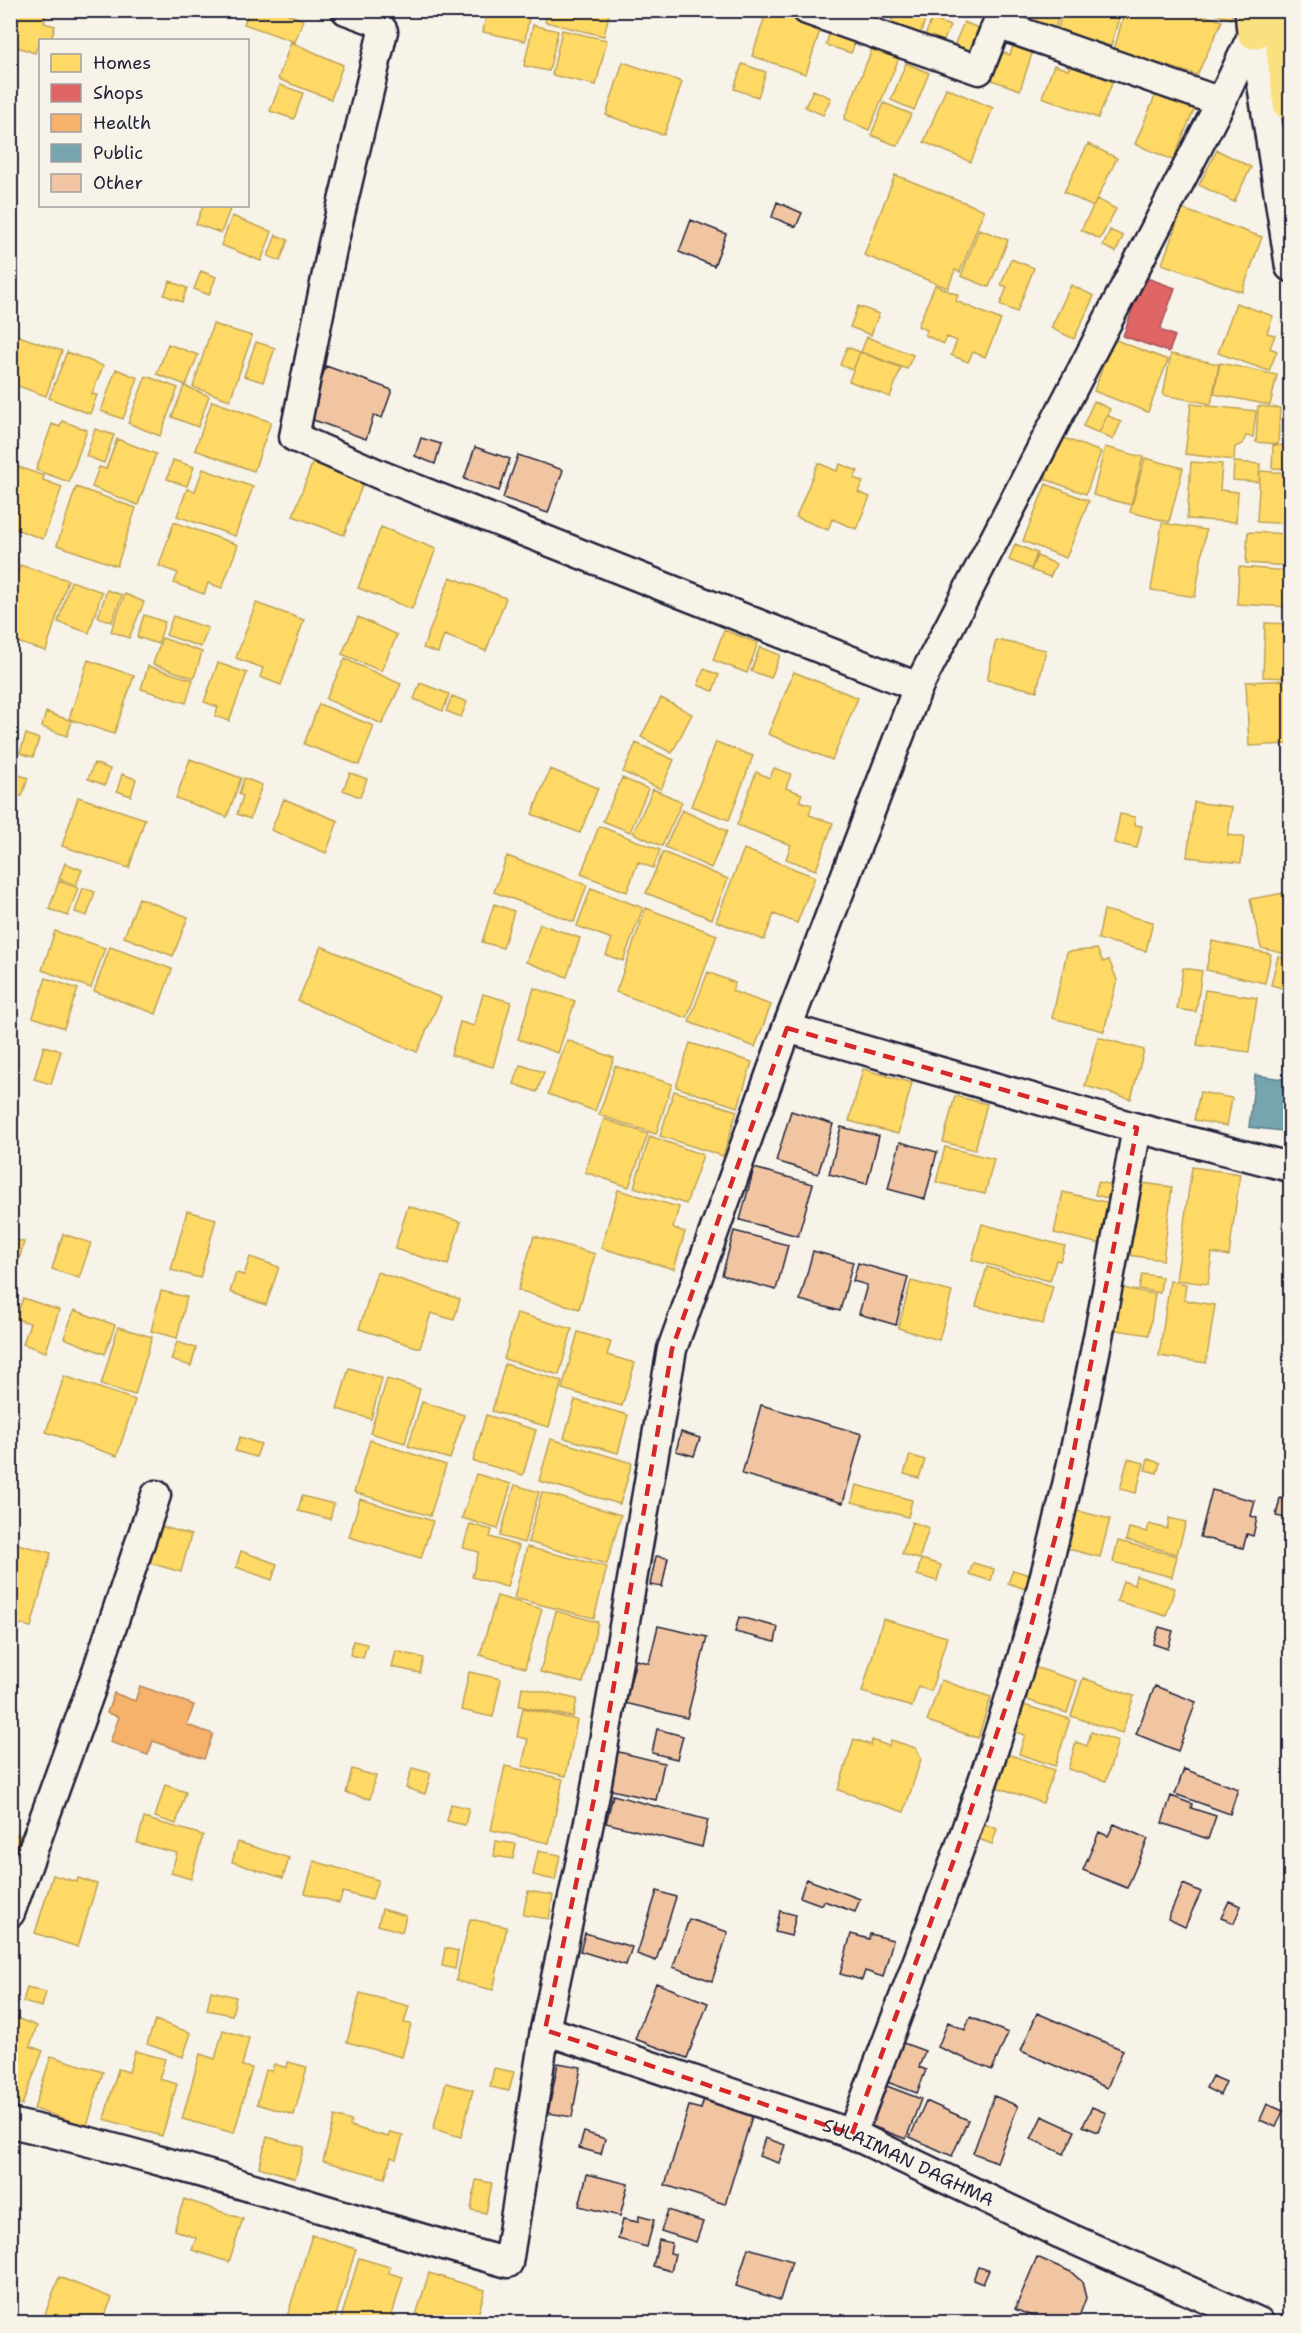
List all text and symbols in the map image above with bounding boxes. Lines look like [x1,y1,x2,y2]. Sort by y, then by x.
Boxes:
legend [39,39,249,207]
text: Homes [93,51,151,75]
text: Shops [93,81,144,105]
text: Health [93,111,151,135]
text: Public [93,141,143,165]
text: Other [93,171,143,195]
street label: SULAIMAN DAGHMA [820,2113,998,2212]

